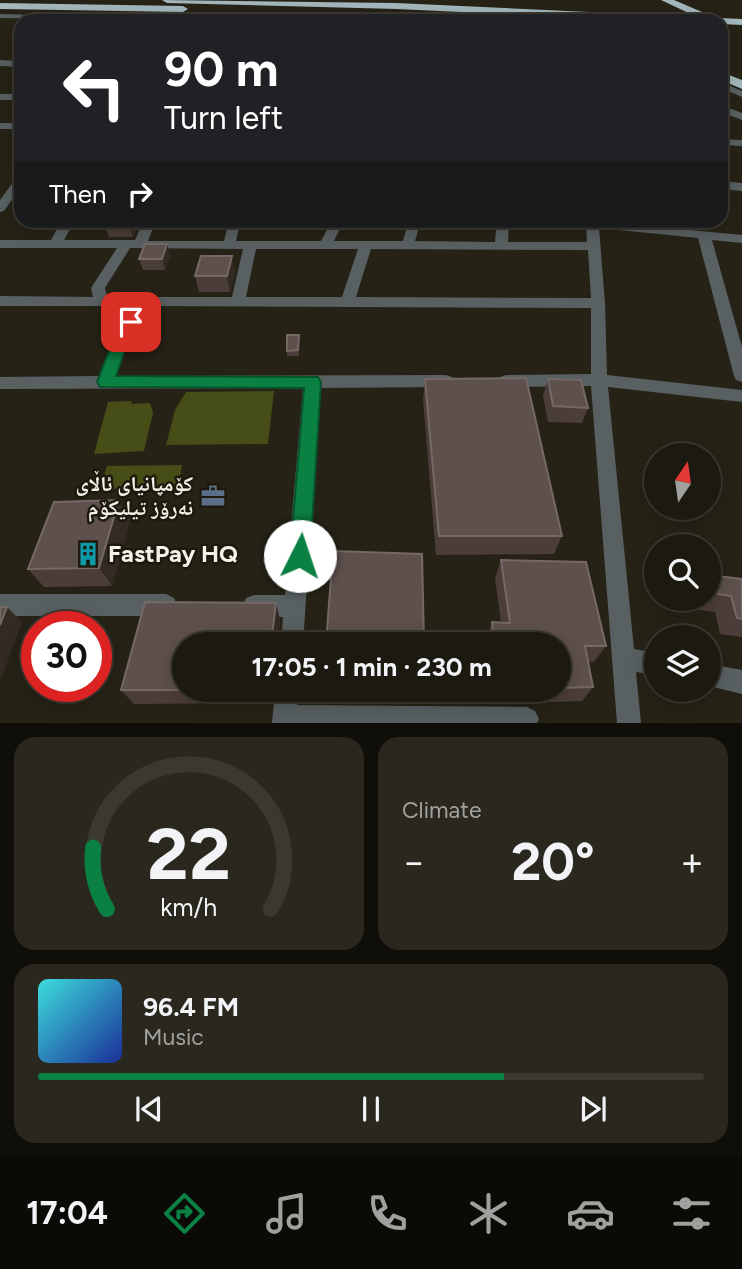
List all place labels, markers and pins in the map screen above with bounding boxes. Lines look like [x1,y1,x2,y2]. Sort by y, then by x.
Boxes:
pin [101,292,161,352]
place label: كۆمپانیای ئاڵای نه‌رۆز تیلیكۆم [76,470,193,522]
office icon: كۆمپانیای ئاڵای نه‌رۆز تیلیكۆم [199,482,227,510]
place label: FastPay HQ [108,539,238,568]
building icon: FastPay HQ [74,540,102,568]

